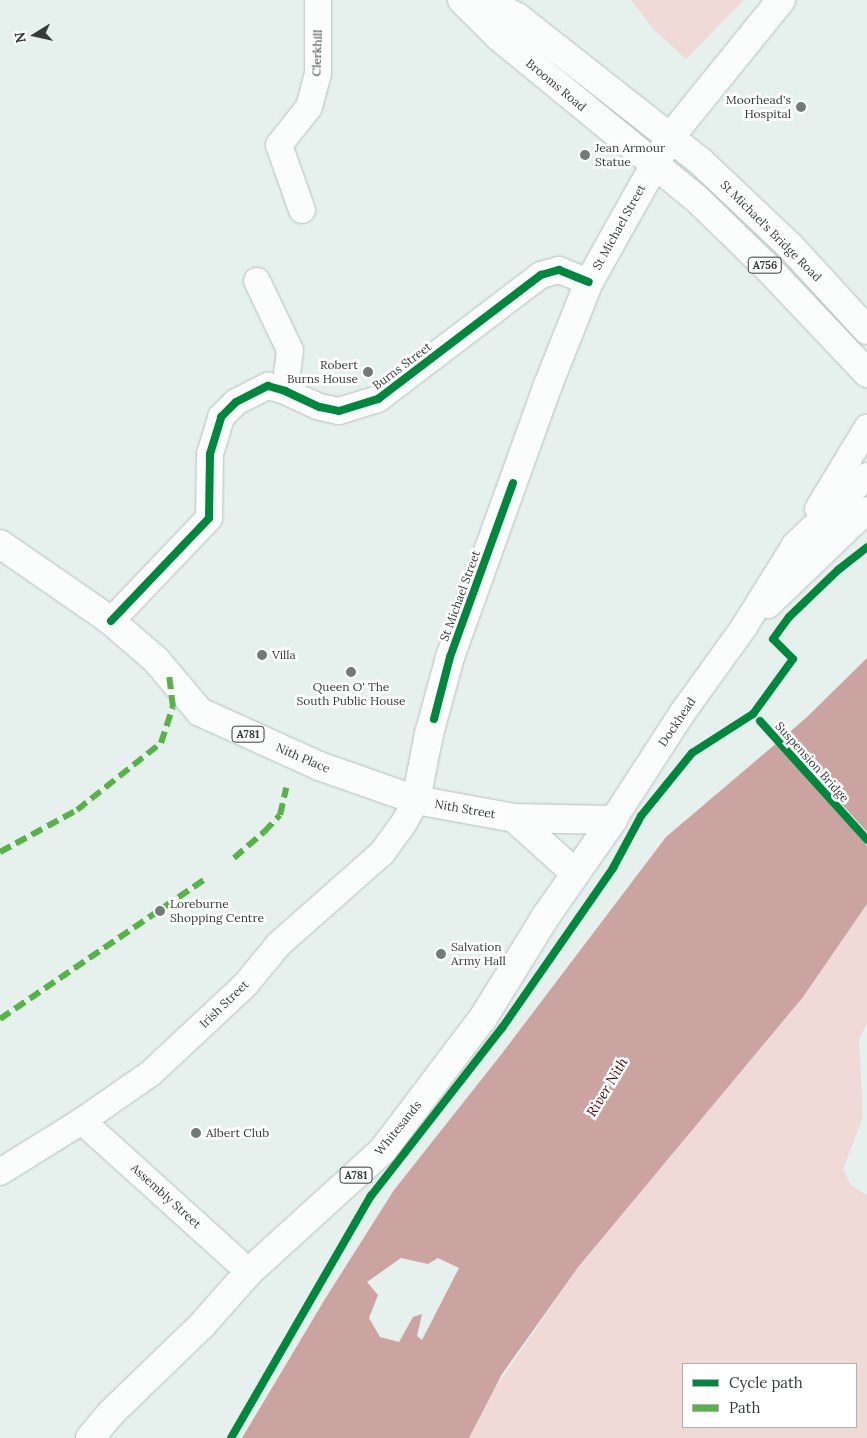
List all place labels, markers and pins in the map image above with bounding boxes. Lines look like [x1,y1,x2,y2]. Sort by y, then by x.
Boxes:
place label: Moorhead's Hospital [726,93,791,121]
marker: Moorhead's Hospital [795,101,807,113]
place label: Jean Armour Statue [595,141,665,169]
marker: Jean Armour Statue [579,149,591,161]
place label: Robert Burns House [287,358,358,386]
marker: Robert Burns House [362,366,374,378]
place label: Villa [272,648,296,662]
marker: Villa [256,649,268,661]
marker: Queen O' The South Public House [345,666,357,678]
place label: Queen O' The South Public House [297,680,405,708]
place label: Loreburne Shopping Centre [170,897,264,925]
marker: Loreburne Shopping Centre [154,905,166,917]
place label: Salvation Army Hall [451,940,506,968]
marker: Salvation Army Hall [435,948,447,960]
place label: Albert Club [206,1126,269,1140]
marker: Albert Club [190,1127,202,1139]

